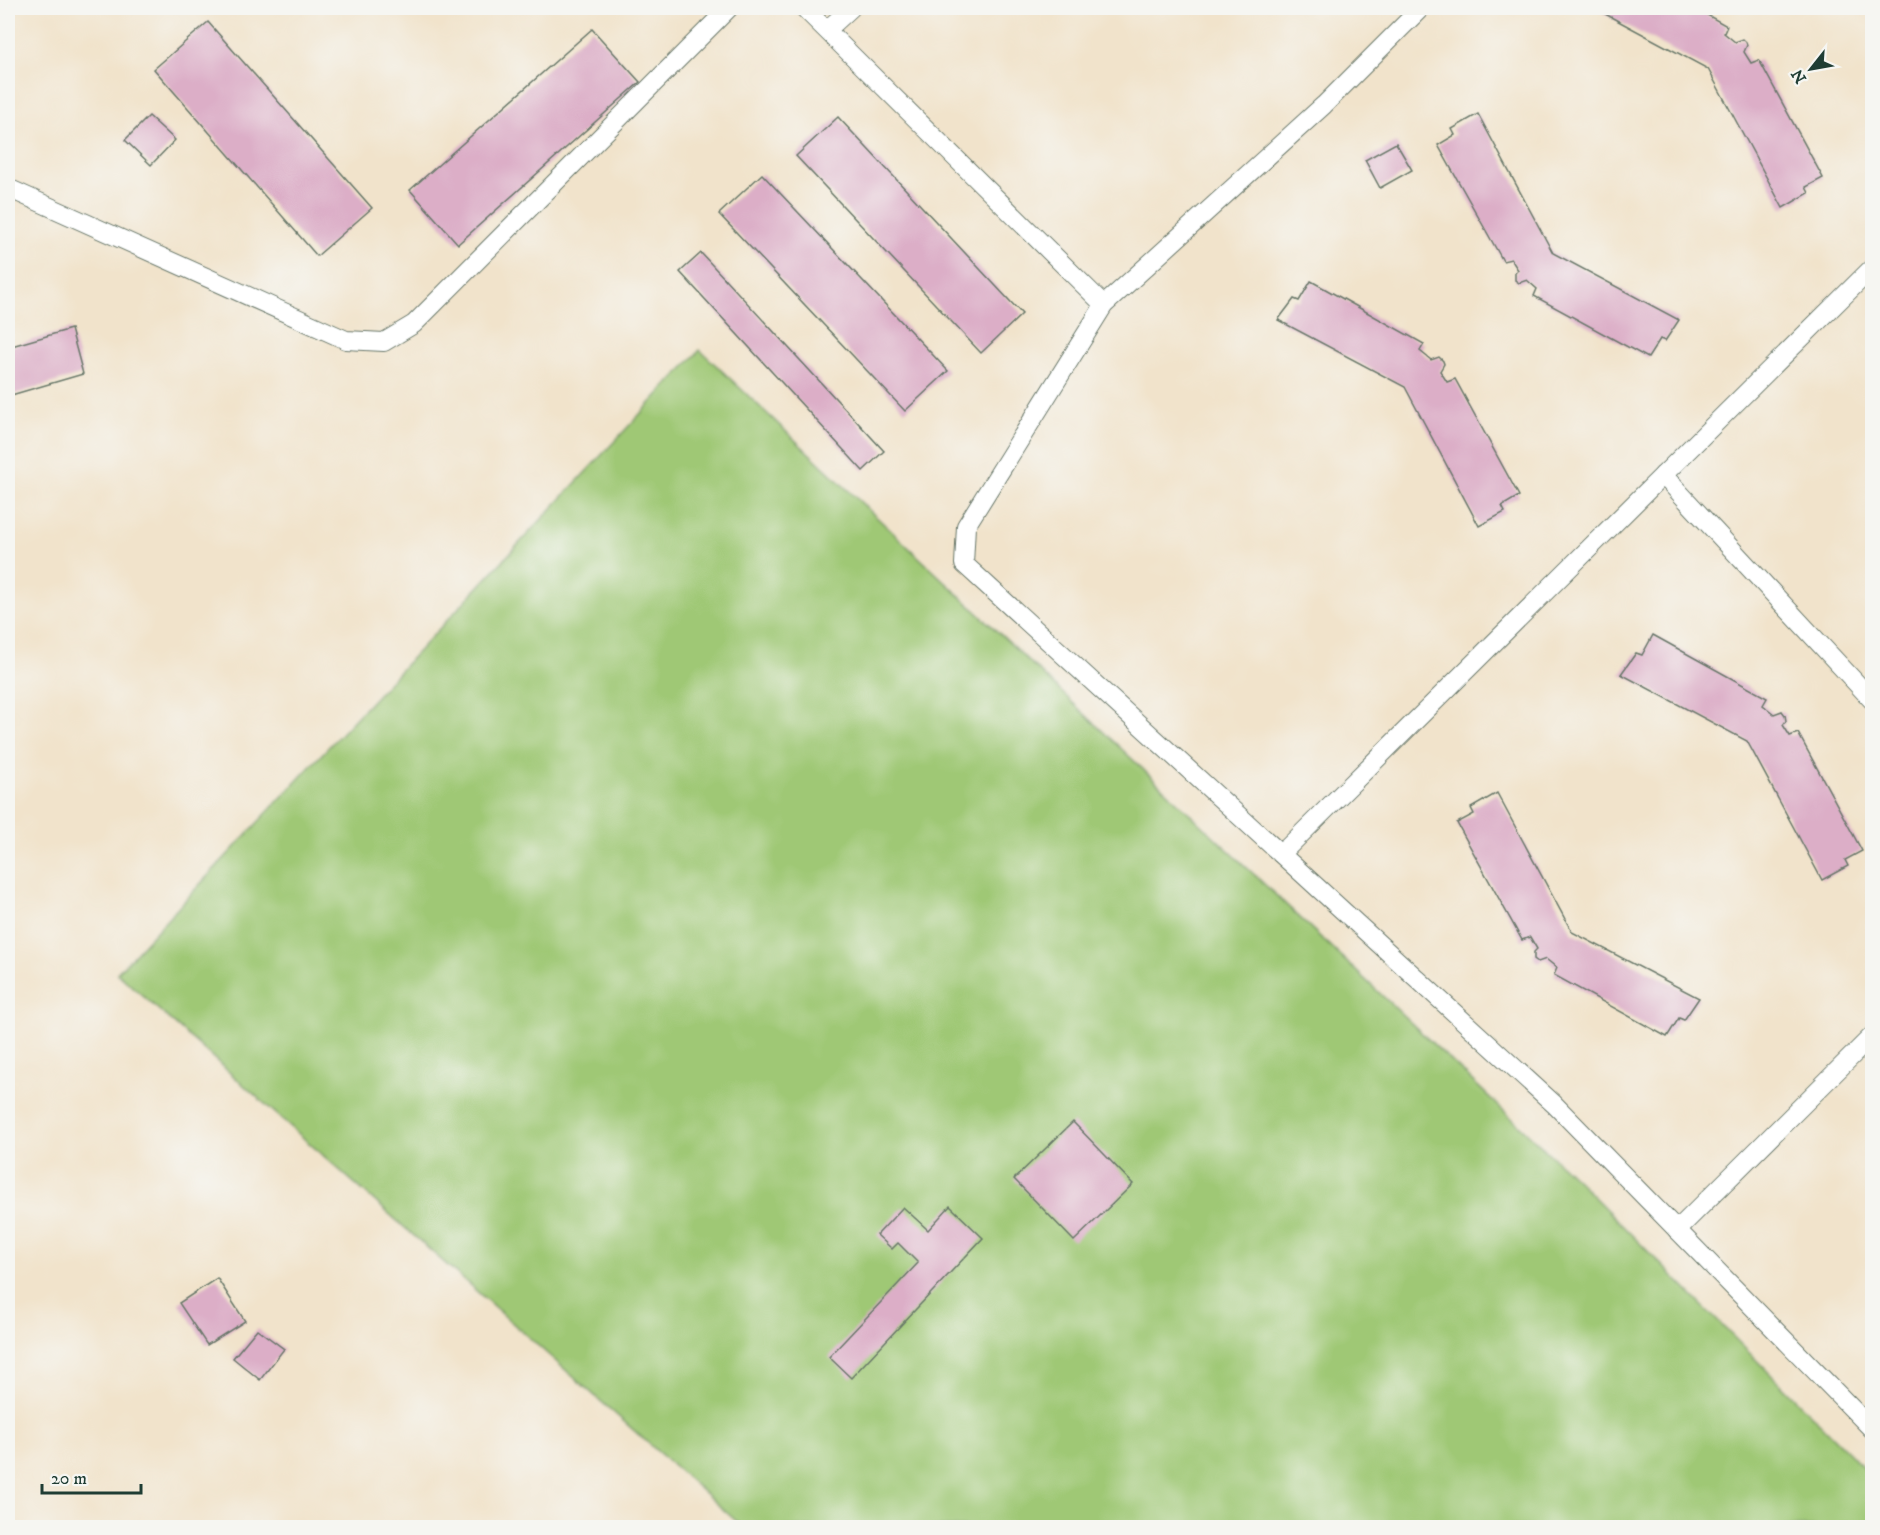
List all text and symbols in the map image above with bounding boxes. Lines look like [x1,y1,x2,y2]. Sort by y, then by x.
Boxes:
north arrow [1781,39,1841,99]
text: N [1787,65,1811,87]
scale bar [42,1457,141,1495]
text: 20 m [51,1468,87,1490]

